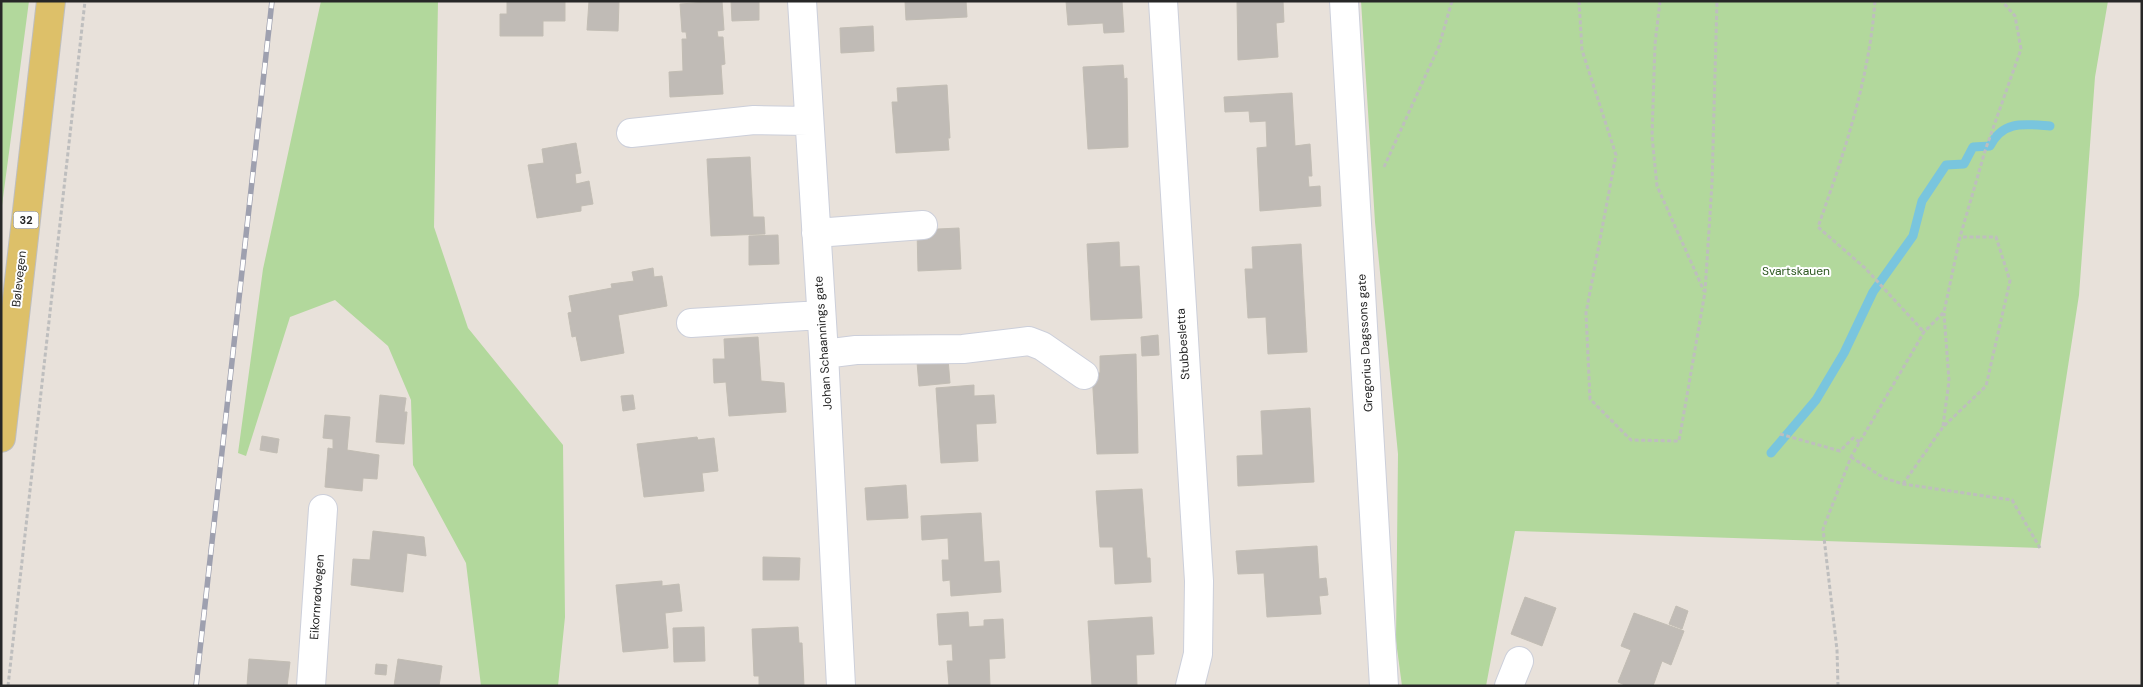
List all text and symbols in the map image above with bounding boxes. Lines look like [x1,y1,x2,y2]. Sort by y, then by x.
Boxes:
road number: 32 [14,212,38,228]
street label: Bølevegen [8,250,30,308]
park label: Svartskauen [1762,263,1830,279]
street label: Gregorius Dagssons gate [1353,273,1377,412]
street label: Johan Schaannings gate [810,275,836,411]
street label: Stubbesletta [1173,308,1193,380]
street label: Eikornrødvegen [306,554,328,640]

